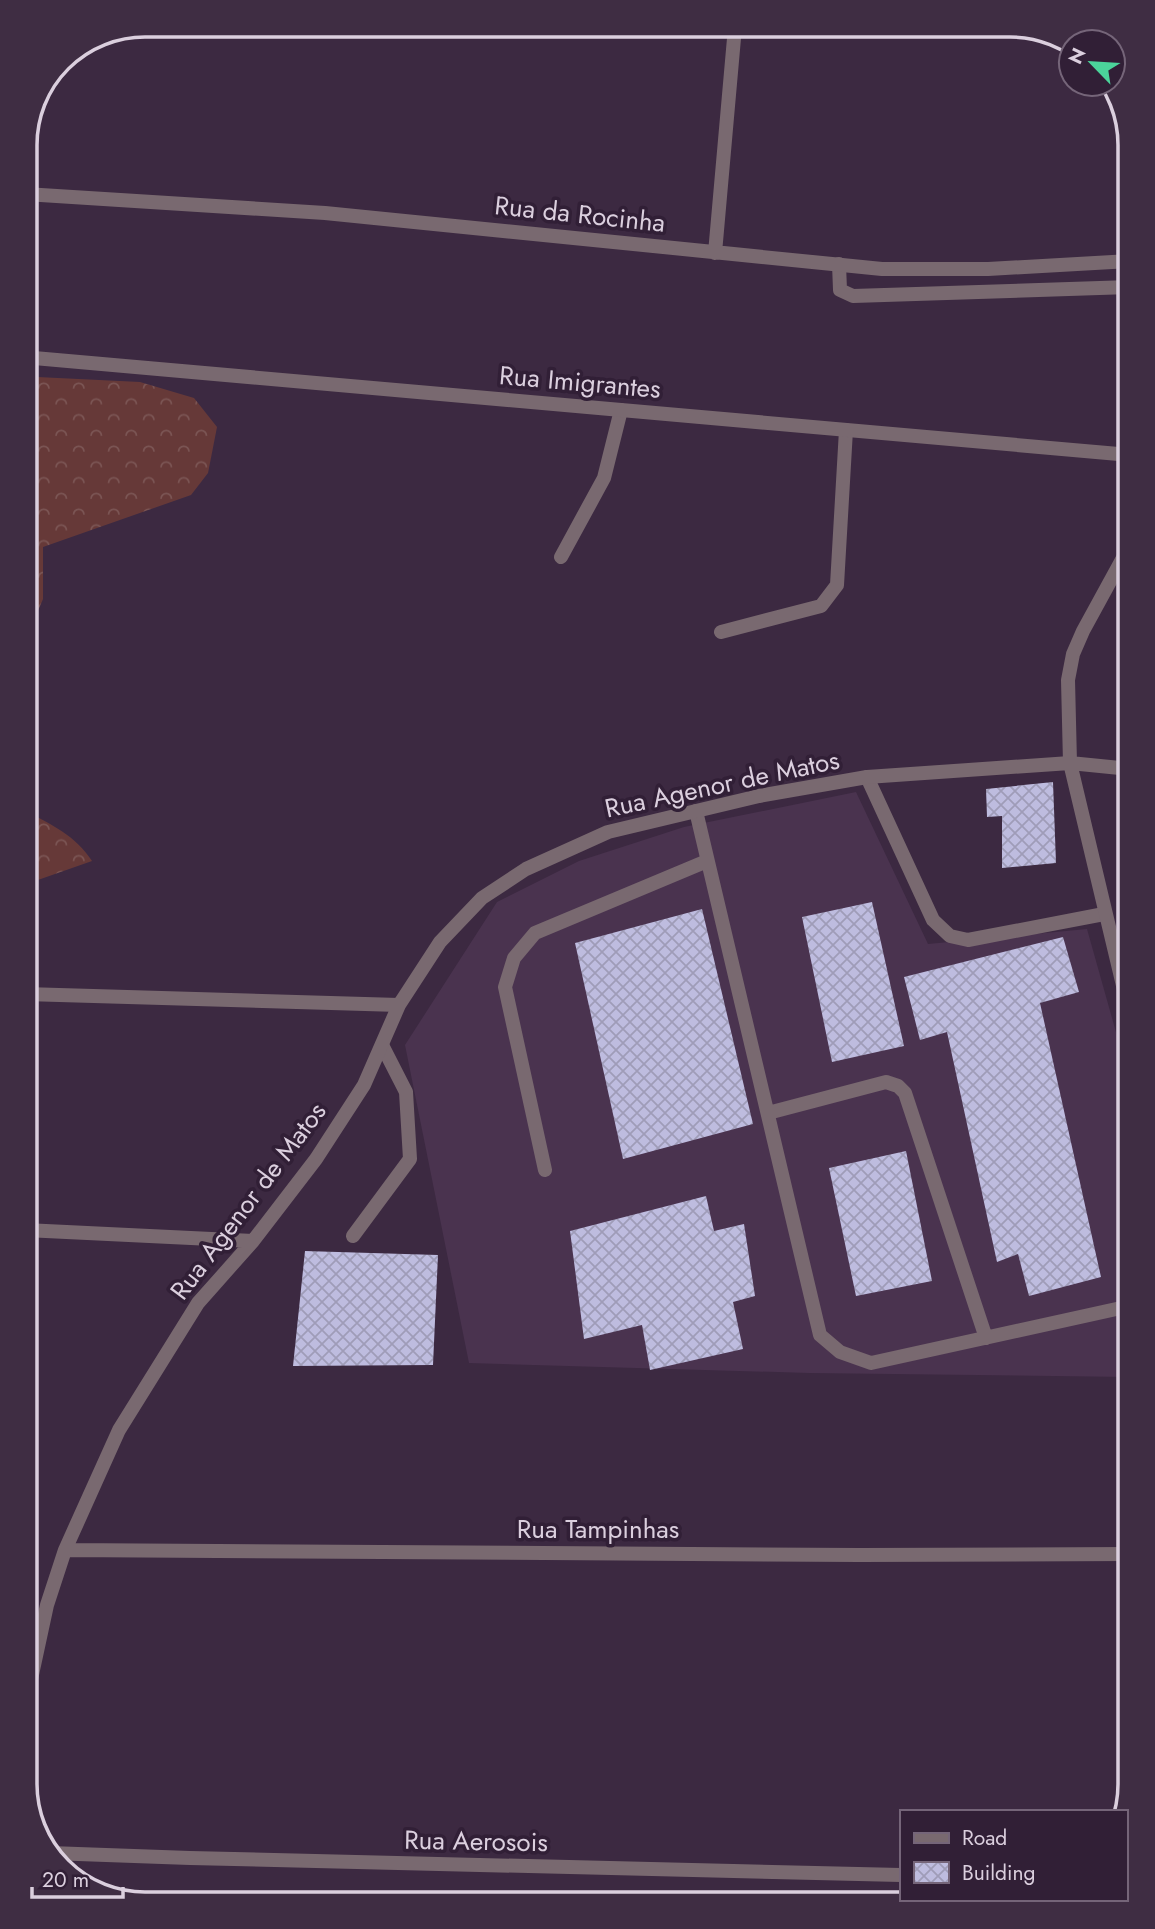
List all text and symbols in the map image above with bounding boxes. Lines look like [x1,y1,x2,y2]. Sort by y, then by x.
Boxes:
north arrow [1057,28,1127,98]
text: N [1062,43,1092,69]
street label: Rua da Rocinha [493,186,667,242]
street label: Rua Imigrantes [498,356,662,408]
street label: Rua Agenor de Matos [601,741,843,827]
street label: Rua Agenor de Matos [161,1094,335,1308]
street label: Rua Tampinhas [517,1510,679,1548]
legend [900,1810,1127,1901]
street label: Rua Aerosois [404,1821,548,1861]
text: Road [962,1823,1007,1853]
scale bar [32,1856,122,1900]
text: Building [962,1858,1035,1888]
text: 20 m [42,1865,89,1895]

